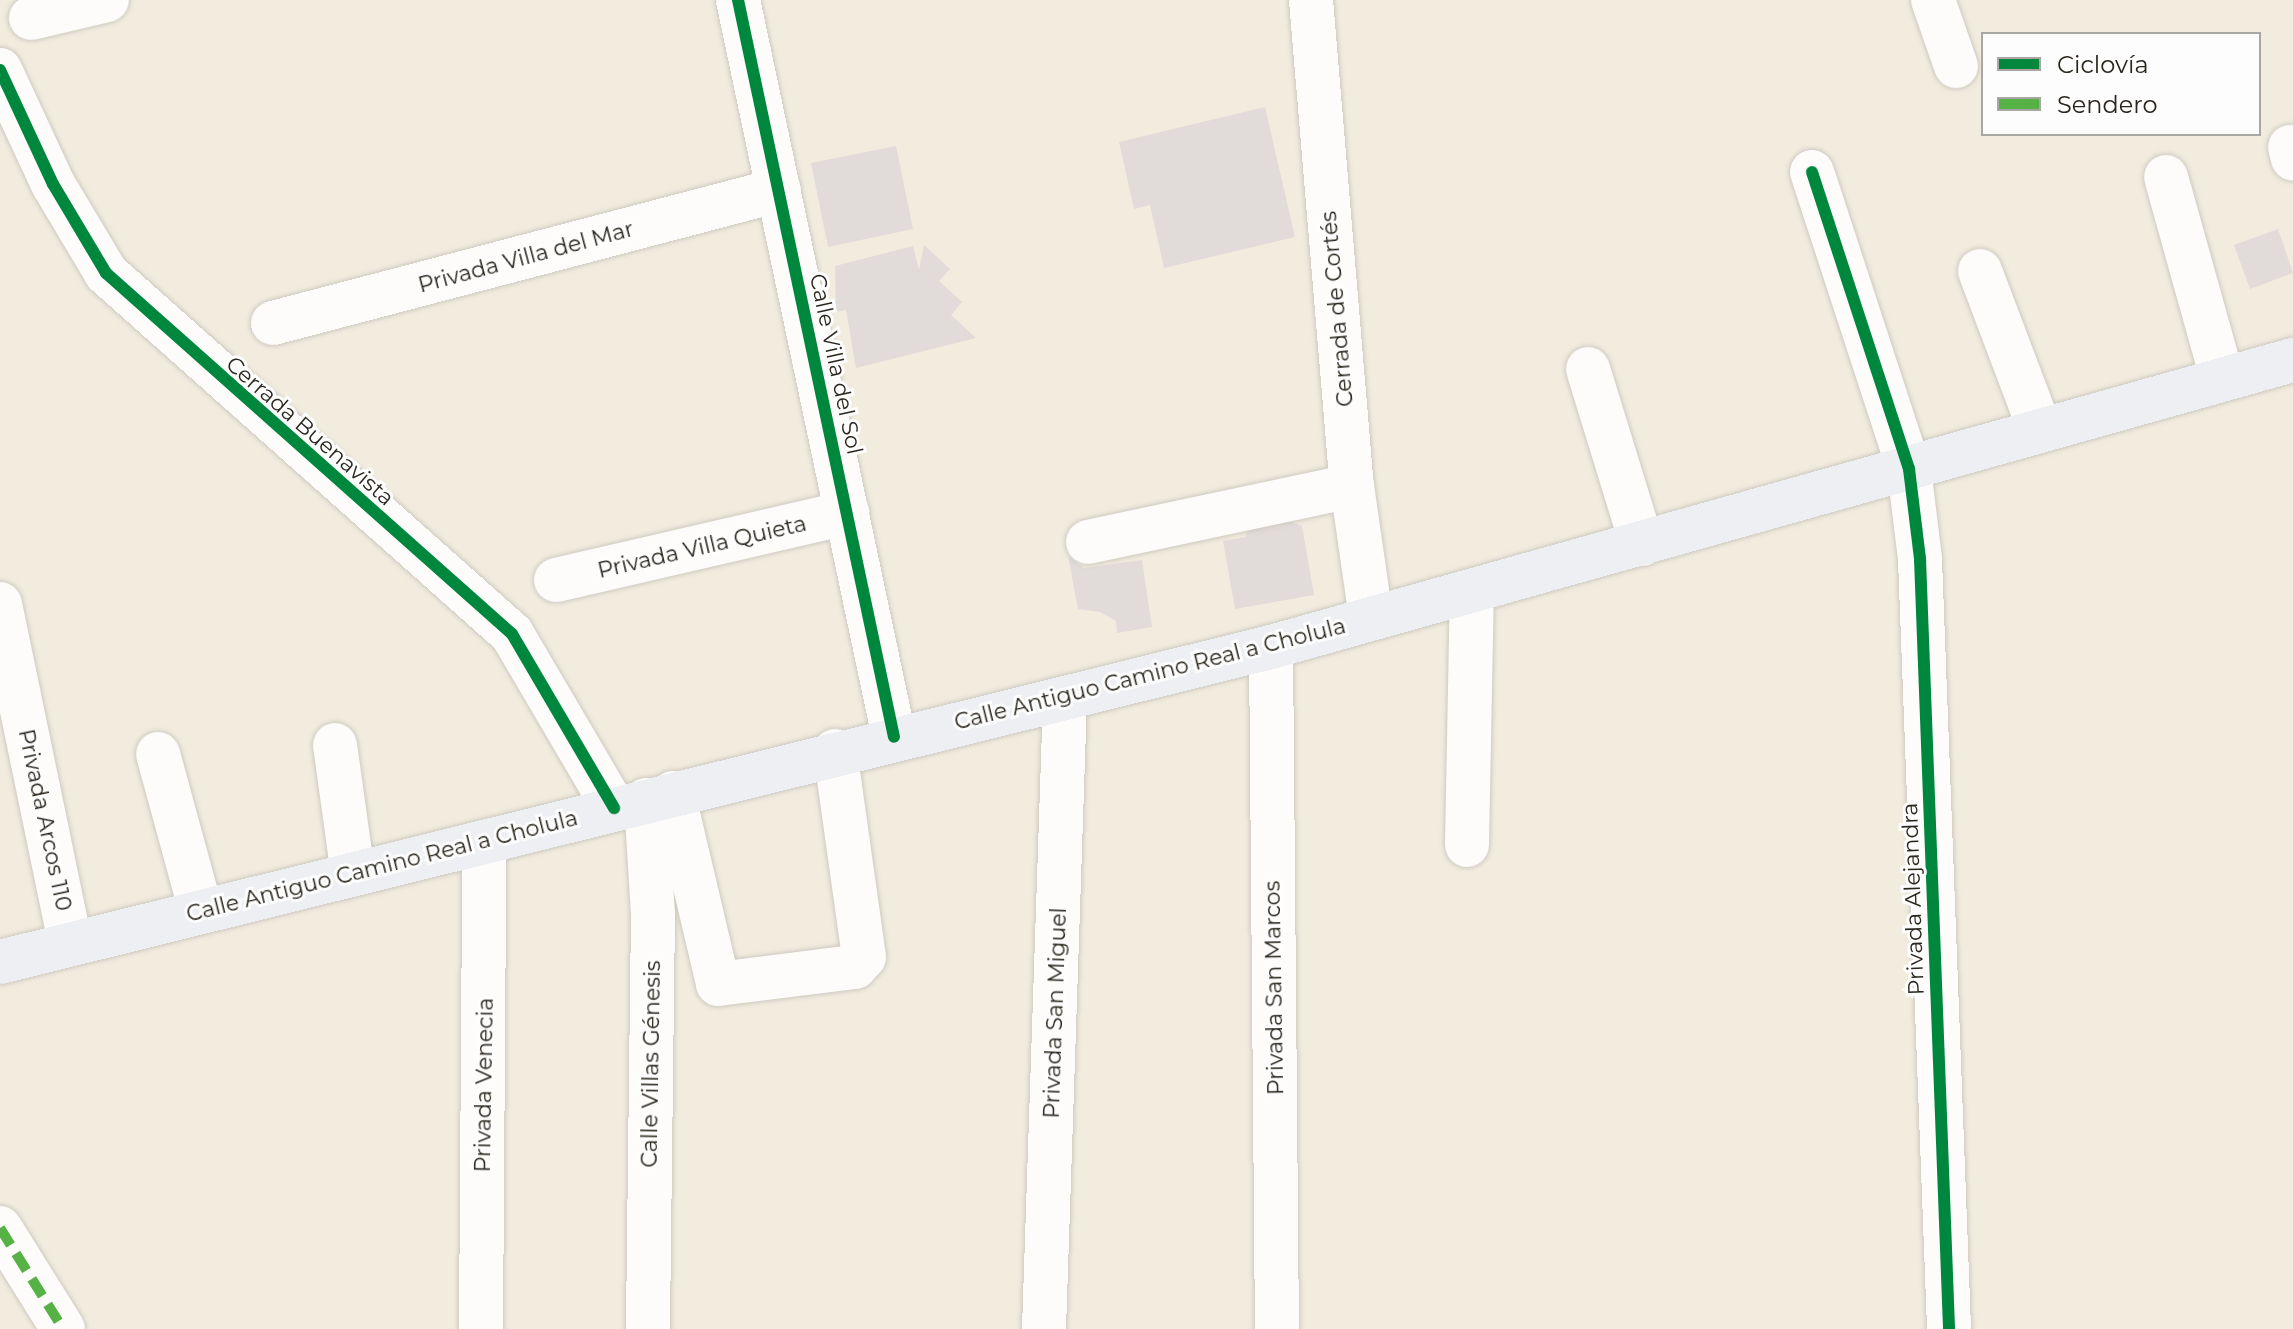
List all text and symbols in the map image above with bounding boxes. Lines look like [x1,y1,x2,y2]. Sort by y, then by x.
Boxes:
legend [1981,32,2261,136]
text: Ciclovía [2057,50,2149,79]
text: Sendero [2057,90,2158,119]
street label: Cerrada de Cortés [1315,210,1359,408]
street label: Privada Villa del Mar [415,215,637,299]
street label: Calle Villa del Sol [804,271,868,457]
street label: Cerrada Buenavista [221,351,399,511]
street label: Privada Villa Quieta [595,510,809,584]
street label: Calle Antiguo Camino Real a Cholula [952,613,1348,735]
street label: Privada Arcos 110 [13,727,77,913]
street label: Privada Alejandra [1896,802,1930,996]
street label: Calle Antiguo Camino Real a Cholula [184,805,580,927]
street label: Privada San Marcos [1259,881,1289,1095]
street label: Privada San Miguel [1038,907,1072,1119]
street label: Calle Villas Génesis [636,960,666,1168]
street label: Privada Venecia [469,997,499,1173]

